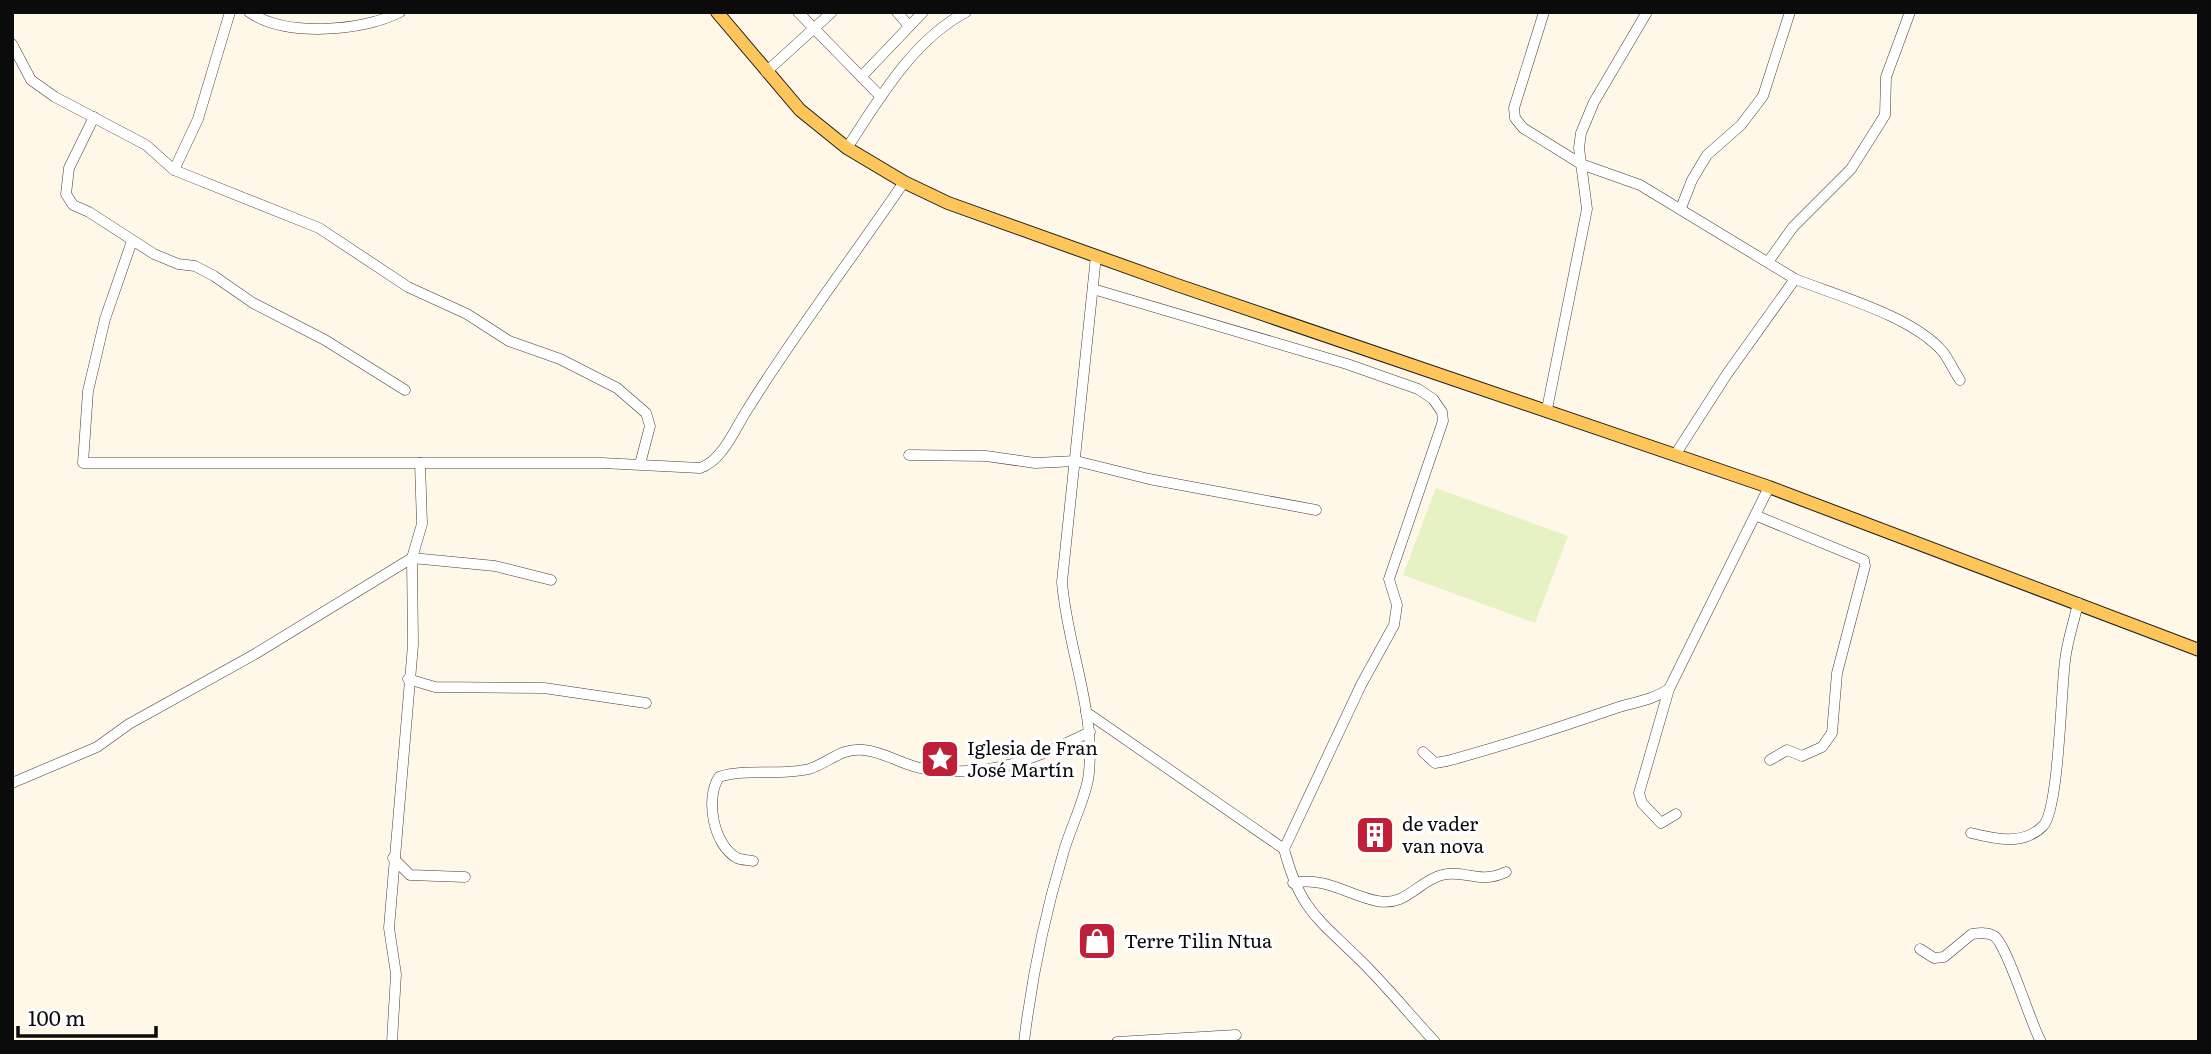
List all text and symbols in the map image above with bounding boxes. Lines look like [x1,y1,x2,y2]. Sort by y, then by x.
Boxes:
place label: Iglesia de Fran José Martín [967,733,1098,783]
place icon: Iglesia de Fran José Martín [919,738,961,780]
place label: de vader van nova [1402,809,1485,859]
building icon: de vader van nova [1354,814,1396,856]
shop icon: Terre Tilin Ntua [1076,920,1118,962]
place label: Terre Tilin Ntua [1124,926,1273,954]
scale bar [18,995,156,1038]
text: 100 m [28,1001,85,1032]

